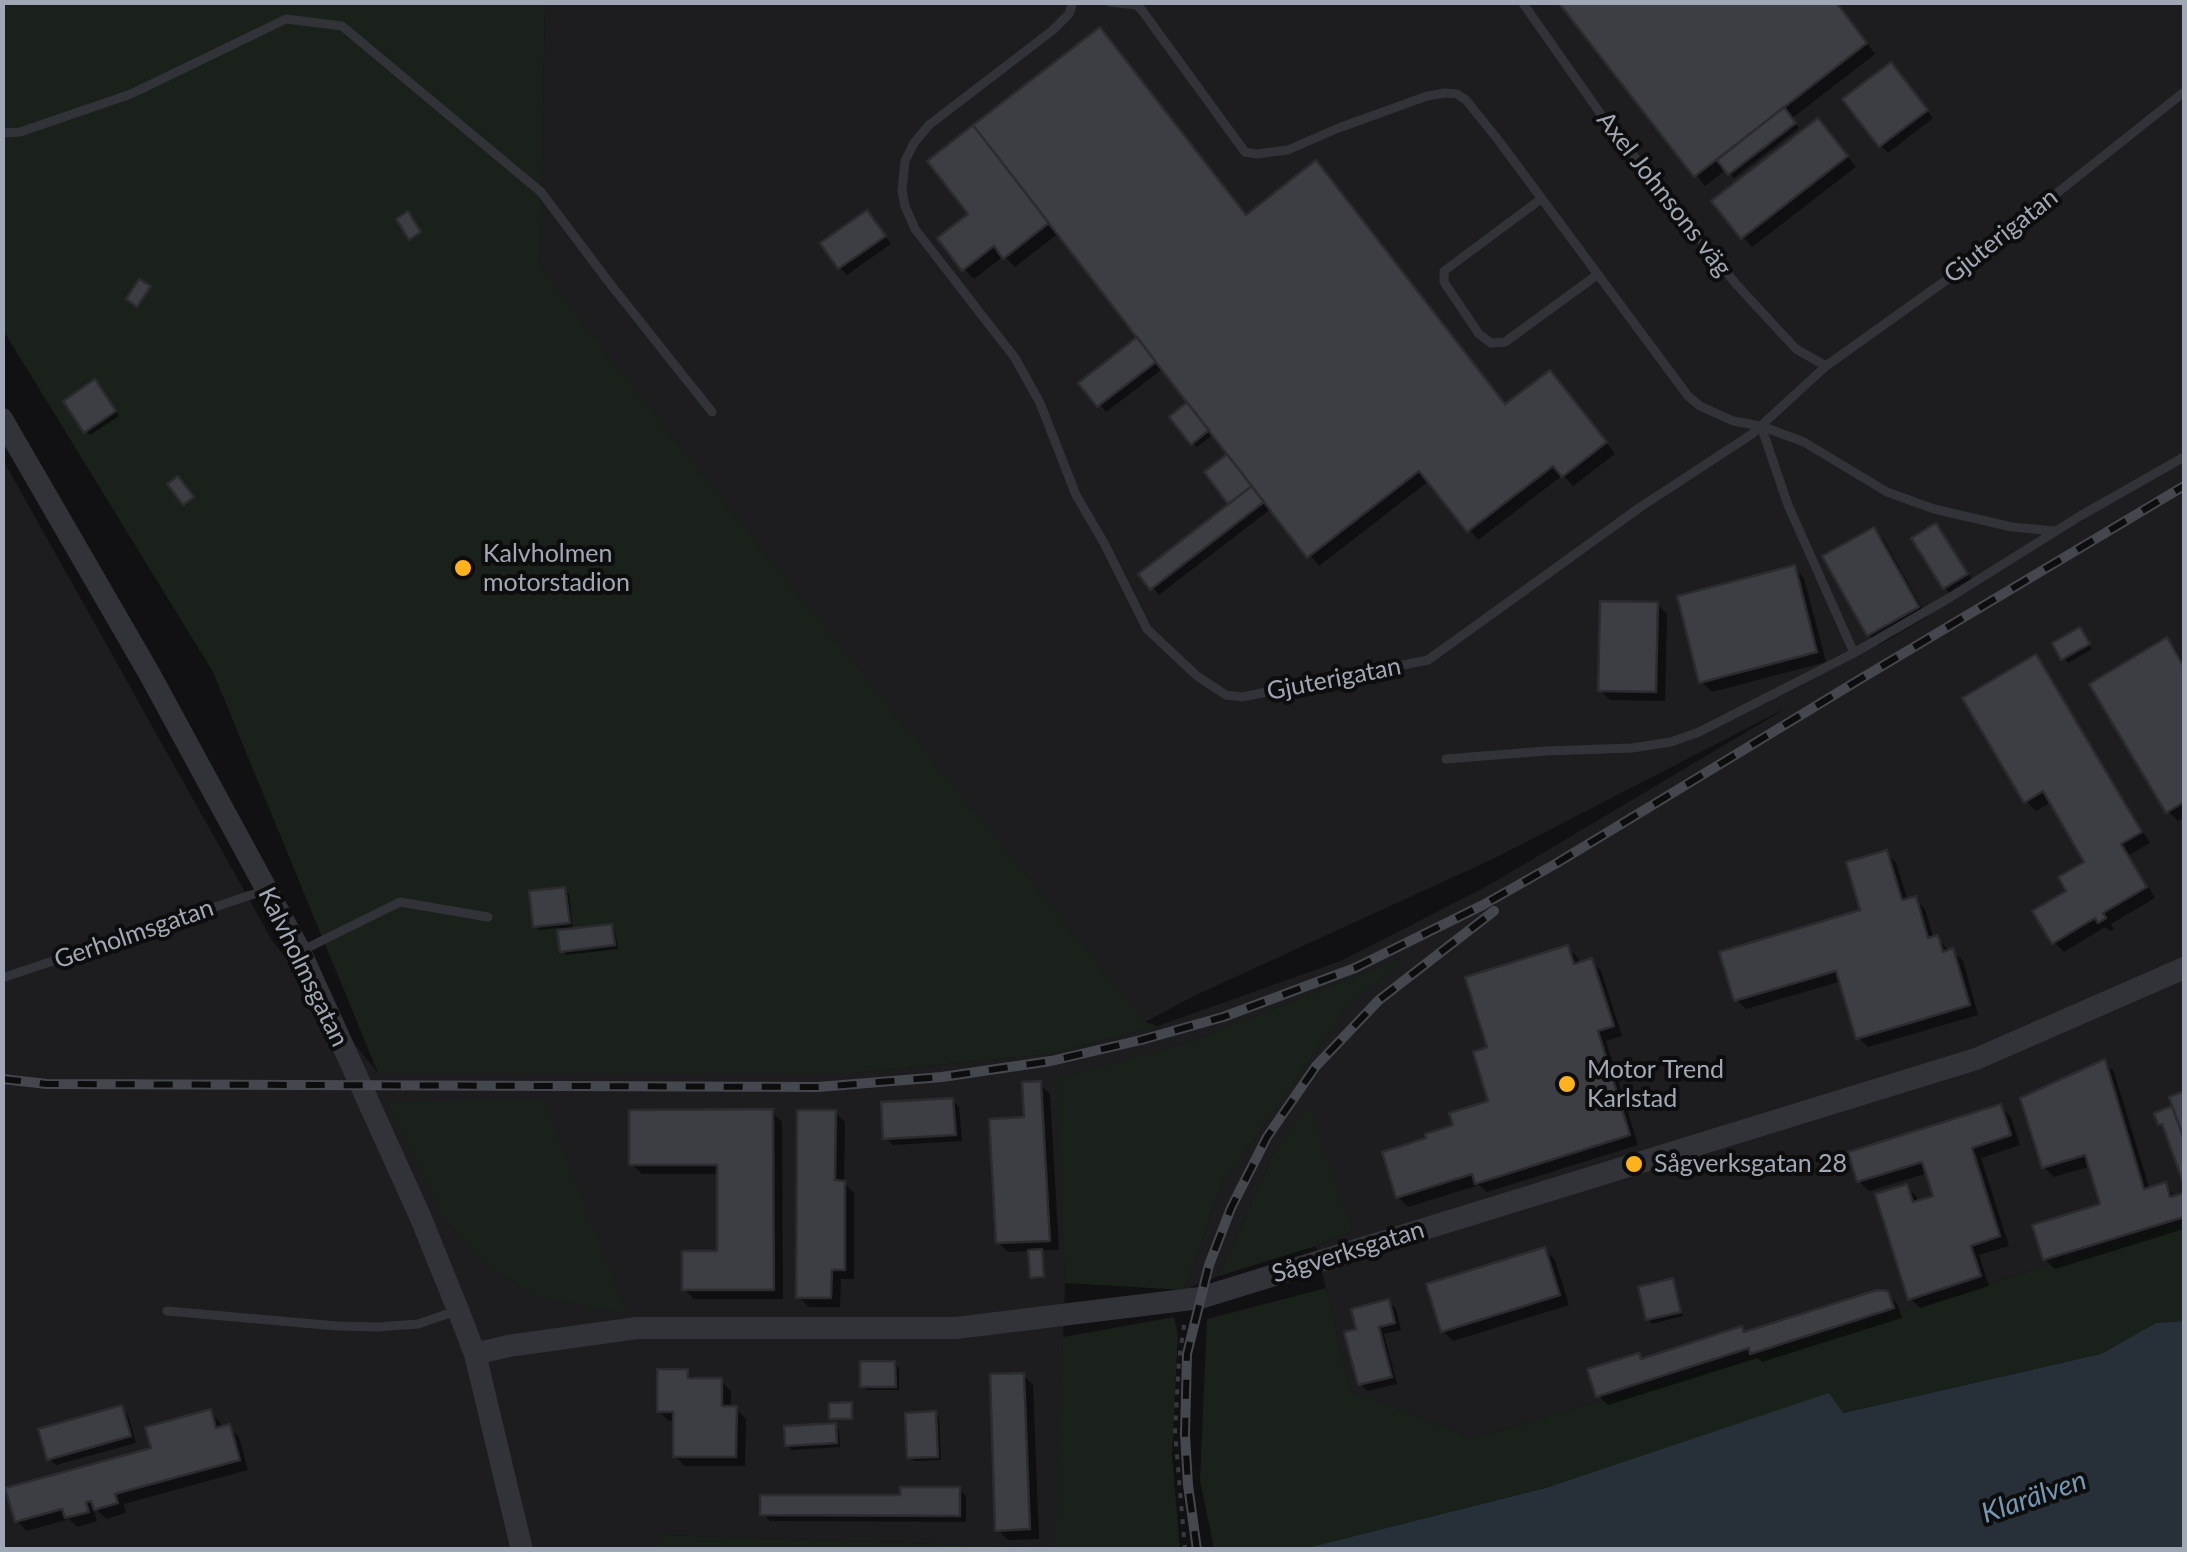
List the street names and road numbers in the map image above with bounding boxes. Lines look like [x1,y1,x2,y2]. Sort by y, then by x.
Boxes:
street label: Axel Johnsons väg [1590,106,1738,282]
street label: Gjuterigatan [1938,182,2064,290]
street label: Gjuterigatan [1264,651,1404,707]
street label: Kalvholmsgatan [251,882,355,1052]
street label: Gerholmsgatan [50,893,218,975]
street label: Sågverksgatan [1268,1215,1428,1289]

